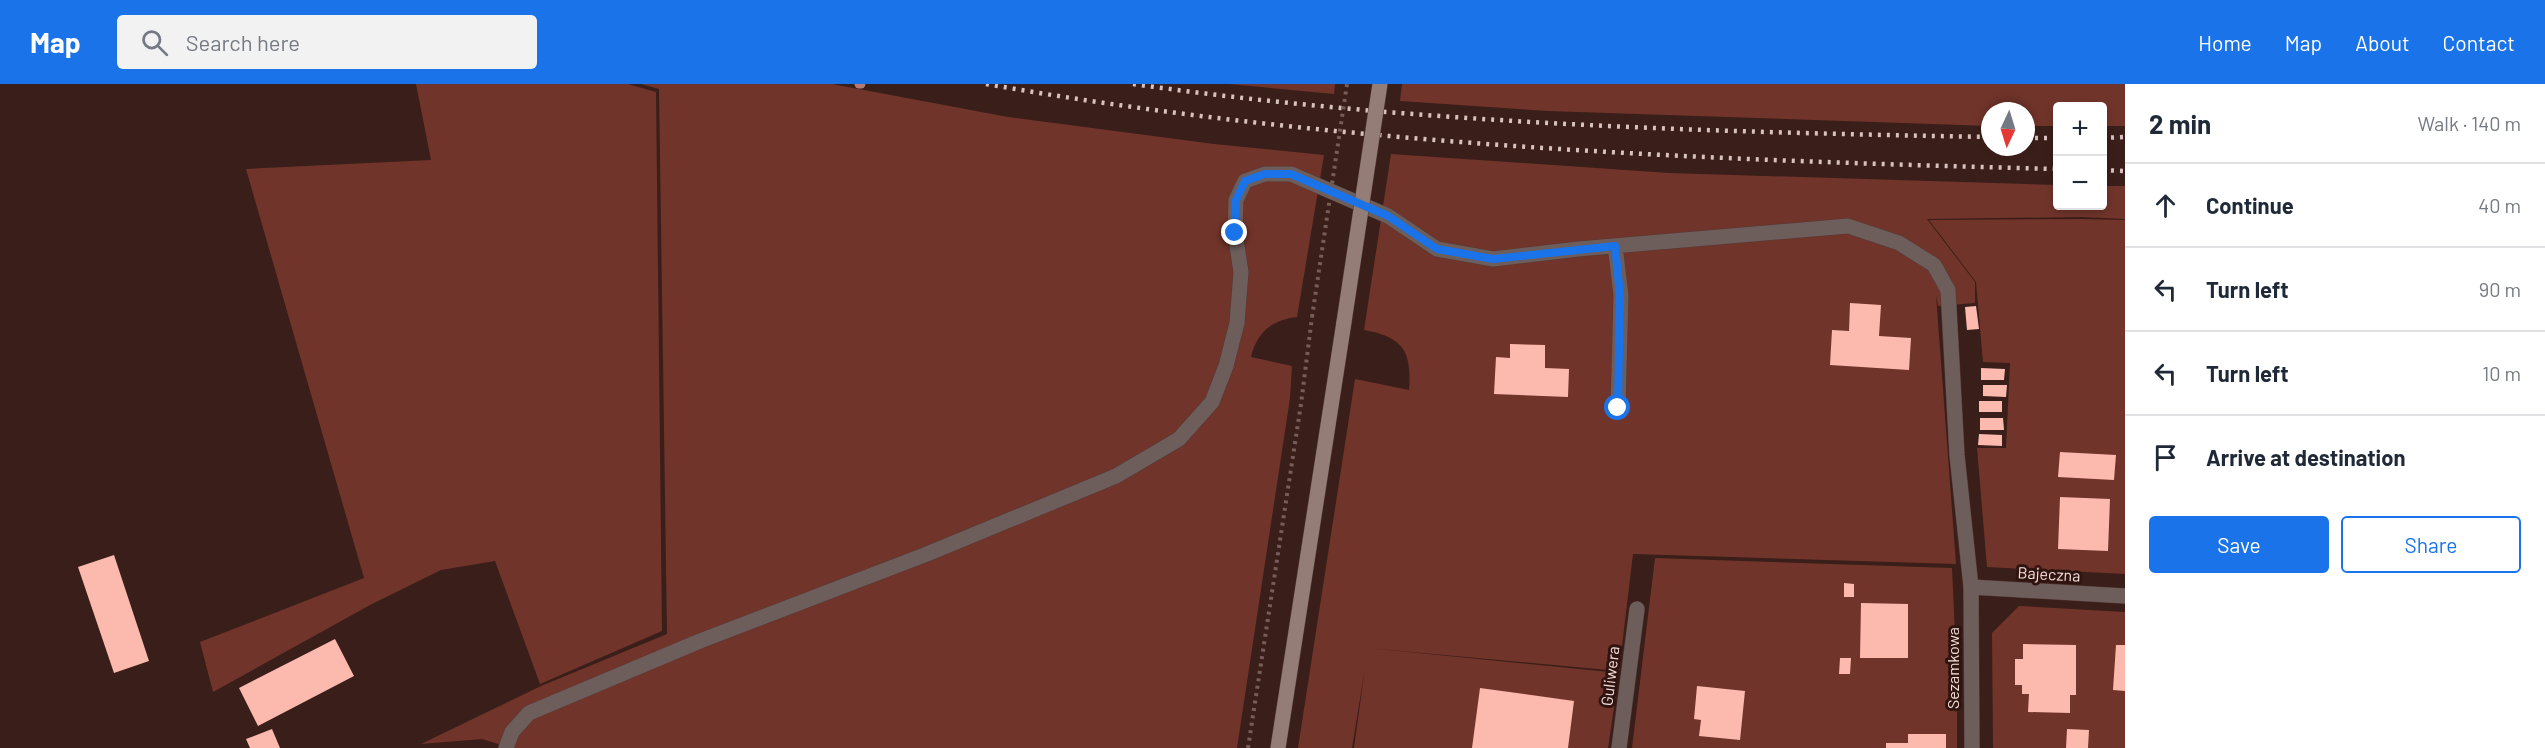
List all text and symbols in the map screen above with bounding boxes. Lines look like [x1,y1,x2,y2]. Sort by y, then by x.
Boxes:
search box [117,15,537,69]
text: Map [30,25,81,59]
icon: search [138,26,171,59]
text: Search here [186,29,300,55]
text: Home [2198,30,2252,55]
text: Map [2285,30,2322,55]
text: About [2355,30,2410,55]
text: Contact [2443,30,2515,55]
north arrow [1981,102,2035,156]
map controls [2053,102,2107,210]
button: + [2053,102,2107,156]
text: 2 min [2149,108,2211,139]
text: Walk · 140 m [2417,111,2521,135]
button: − [2053,156,2107,210]
icon: ahead [2149,189,2182,222]
text: Continue [2206,192,2294,218]
text: 40 m [2478,193,2521,217]
route end [1221,219,1247,245]
icon: left [2149,273,2182,306]
text: Turn left [2206,276,2289,302]
text: 90 m [2479,277,2521,301]
icon: left [2149,357,2182,390]
text: Turn left [2206,360,2289,386]
text: 10 m [2482,361,2521,385]
route start [1604,394,1630,420]
icon: arrive [2149,441,2182,474]
text: Arrive at destination [2206,444,2405,470]
button: Save [2149,516,2329,573]
button: Share [2341,516,2521,573]
street label: Bajeczna [2017,562,2081,585]
street label: Sezamkowa [1943,627,1962,709]
street label: Guliwera [1596,645,1623,707]

